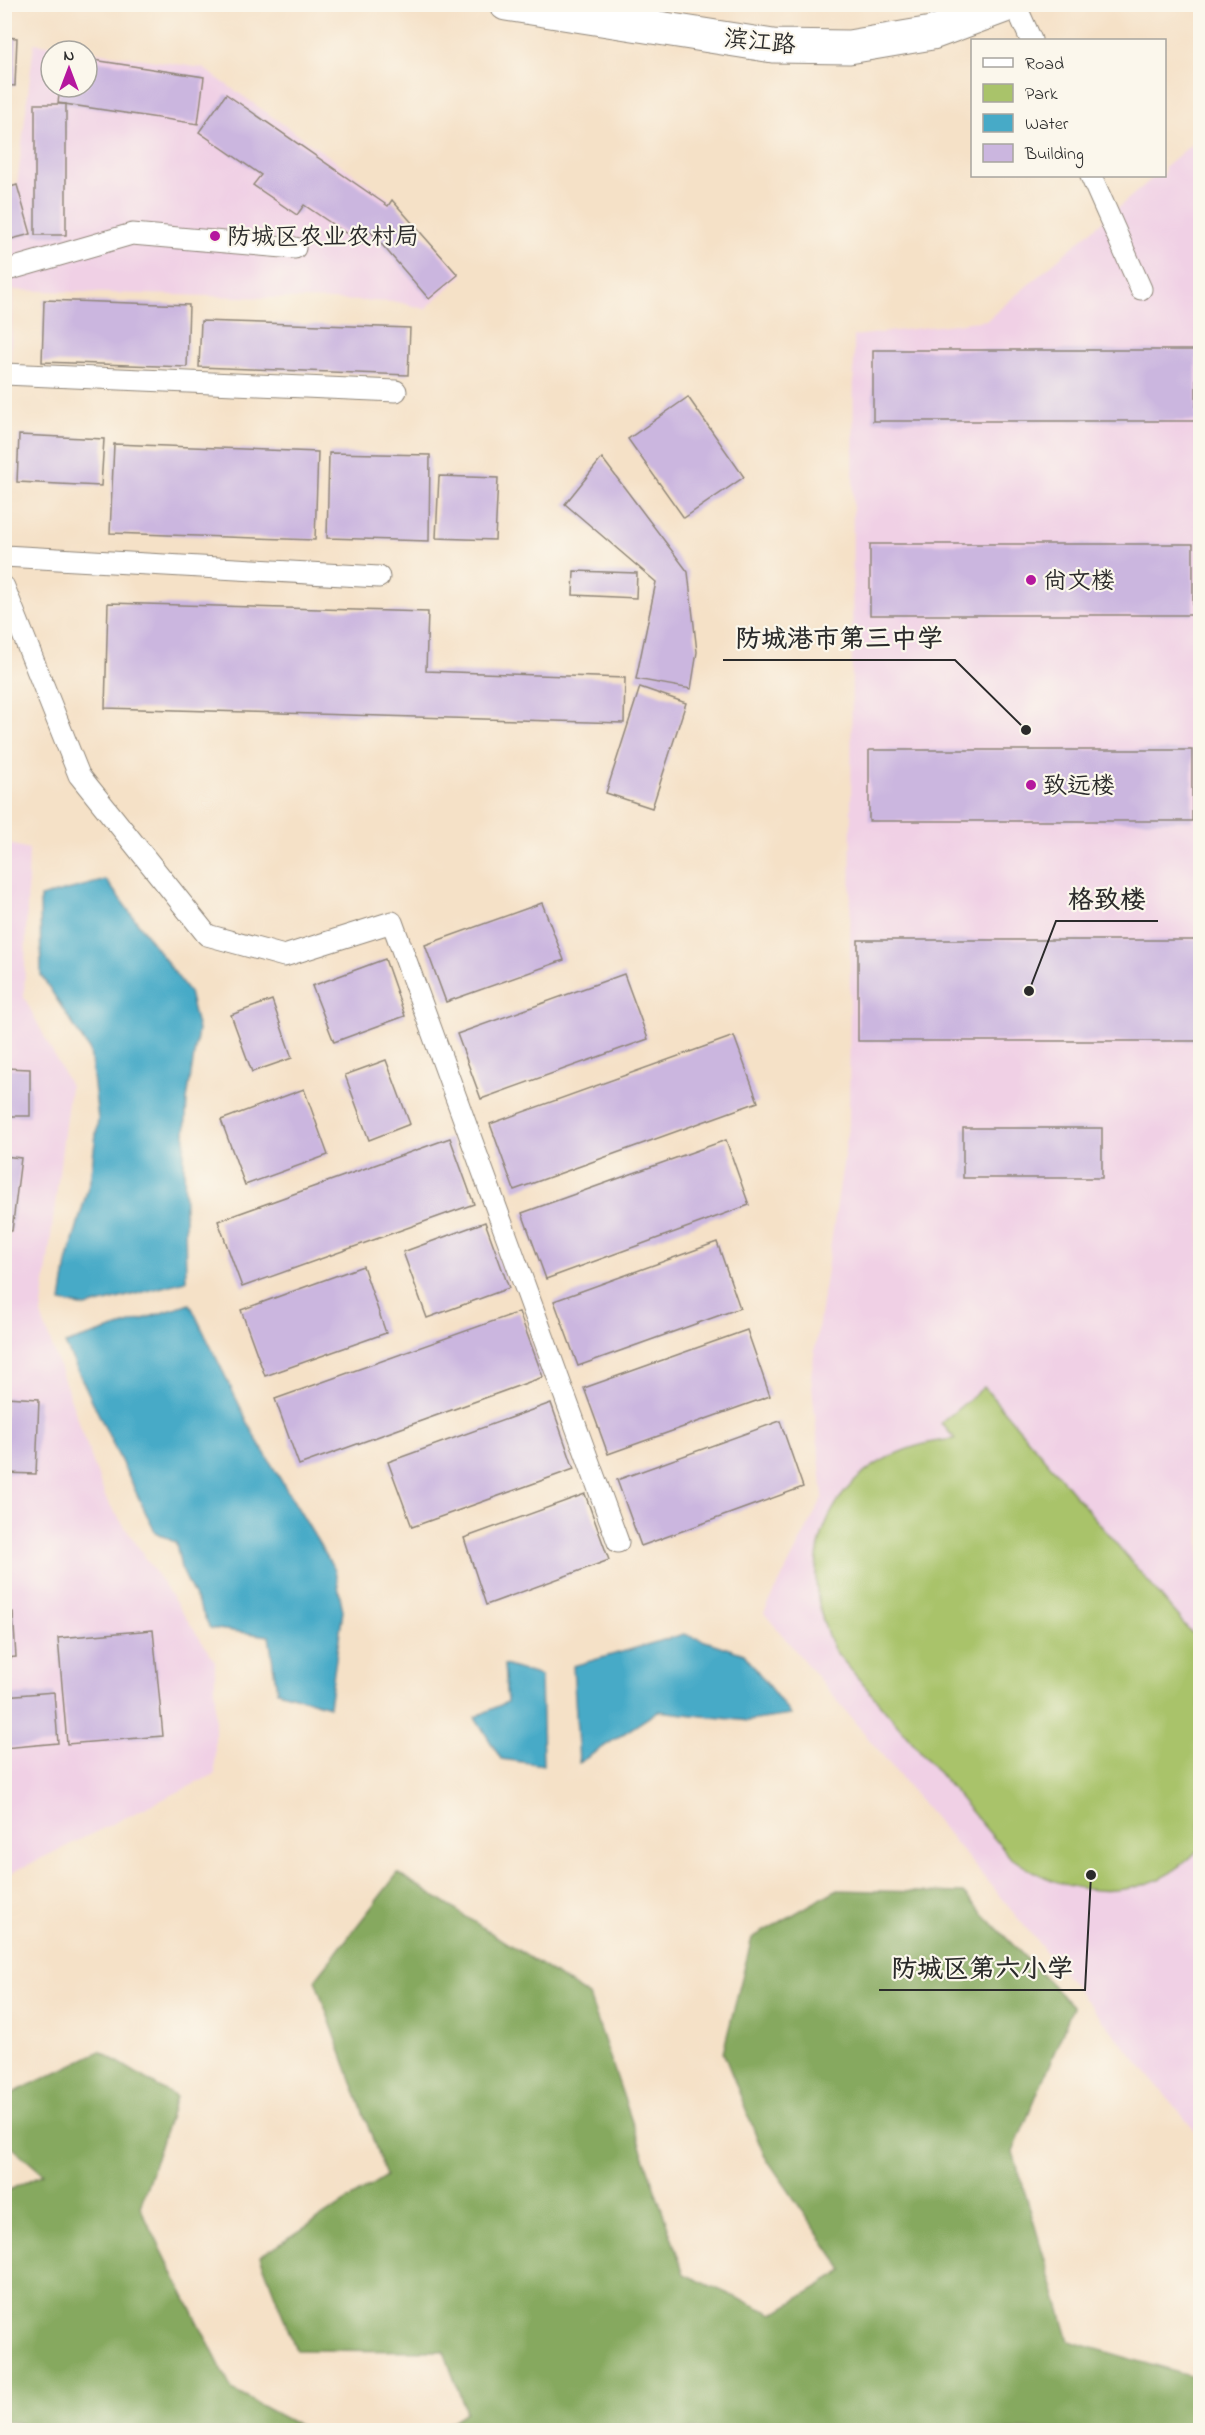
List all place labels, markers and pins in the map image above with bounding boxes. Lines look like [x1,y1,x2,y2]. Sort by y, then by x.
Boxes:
place label: 防城区农业农村局 [227,221,419,256]
marker: 防城区农业农村局 [208,229,222,243]
place label: 尚文楼 [1043,565,1115,600]
marker: 尚文楼 [1024,573,1038,587]
callout: 防城港市第三中学 [723,616,955,660]
place label: 致远楼 [1043,770,1115,805]
marker: 致远楼 [1024,778,1038,792]
callout: 格致楼 [1056,877,1158,921]
callout: 防城区第六小学 [879,1946,1085,1990]

